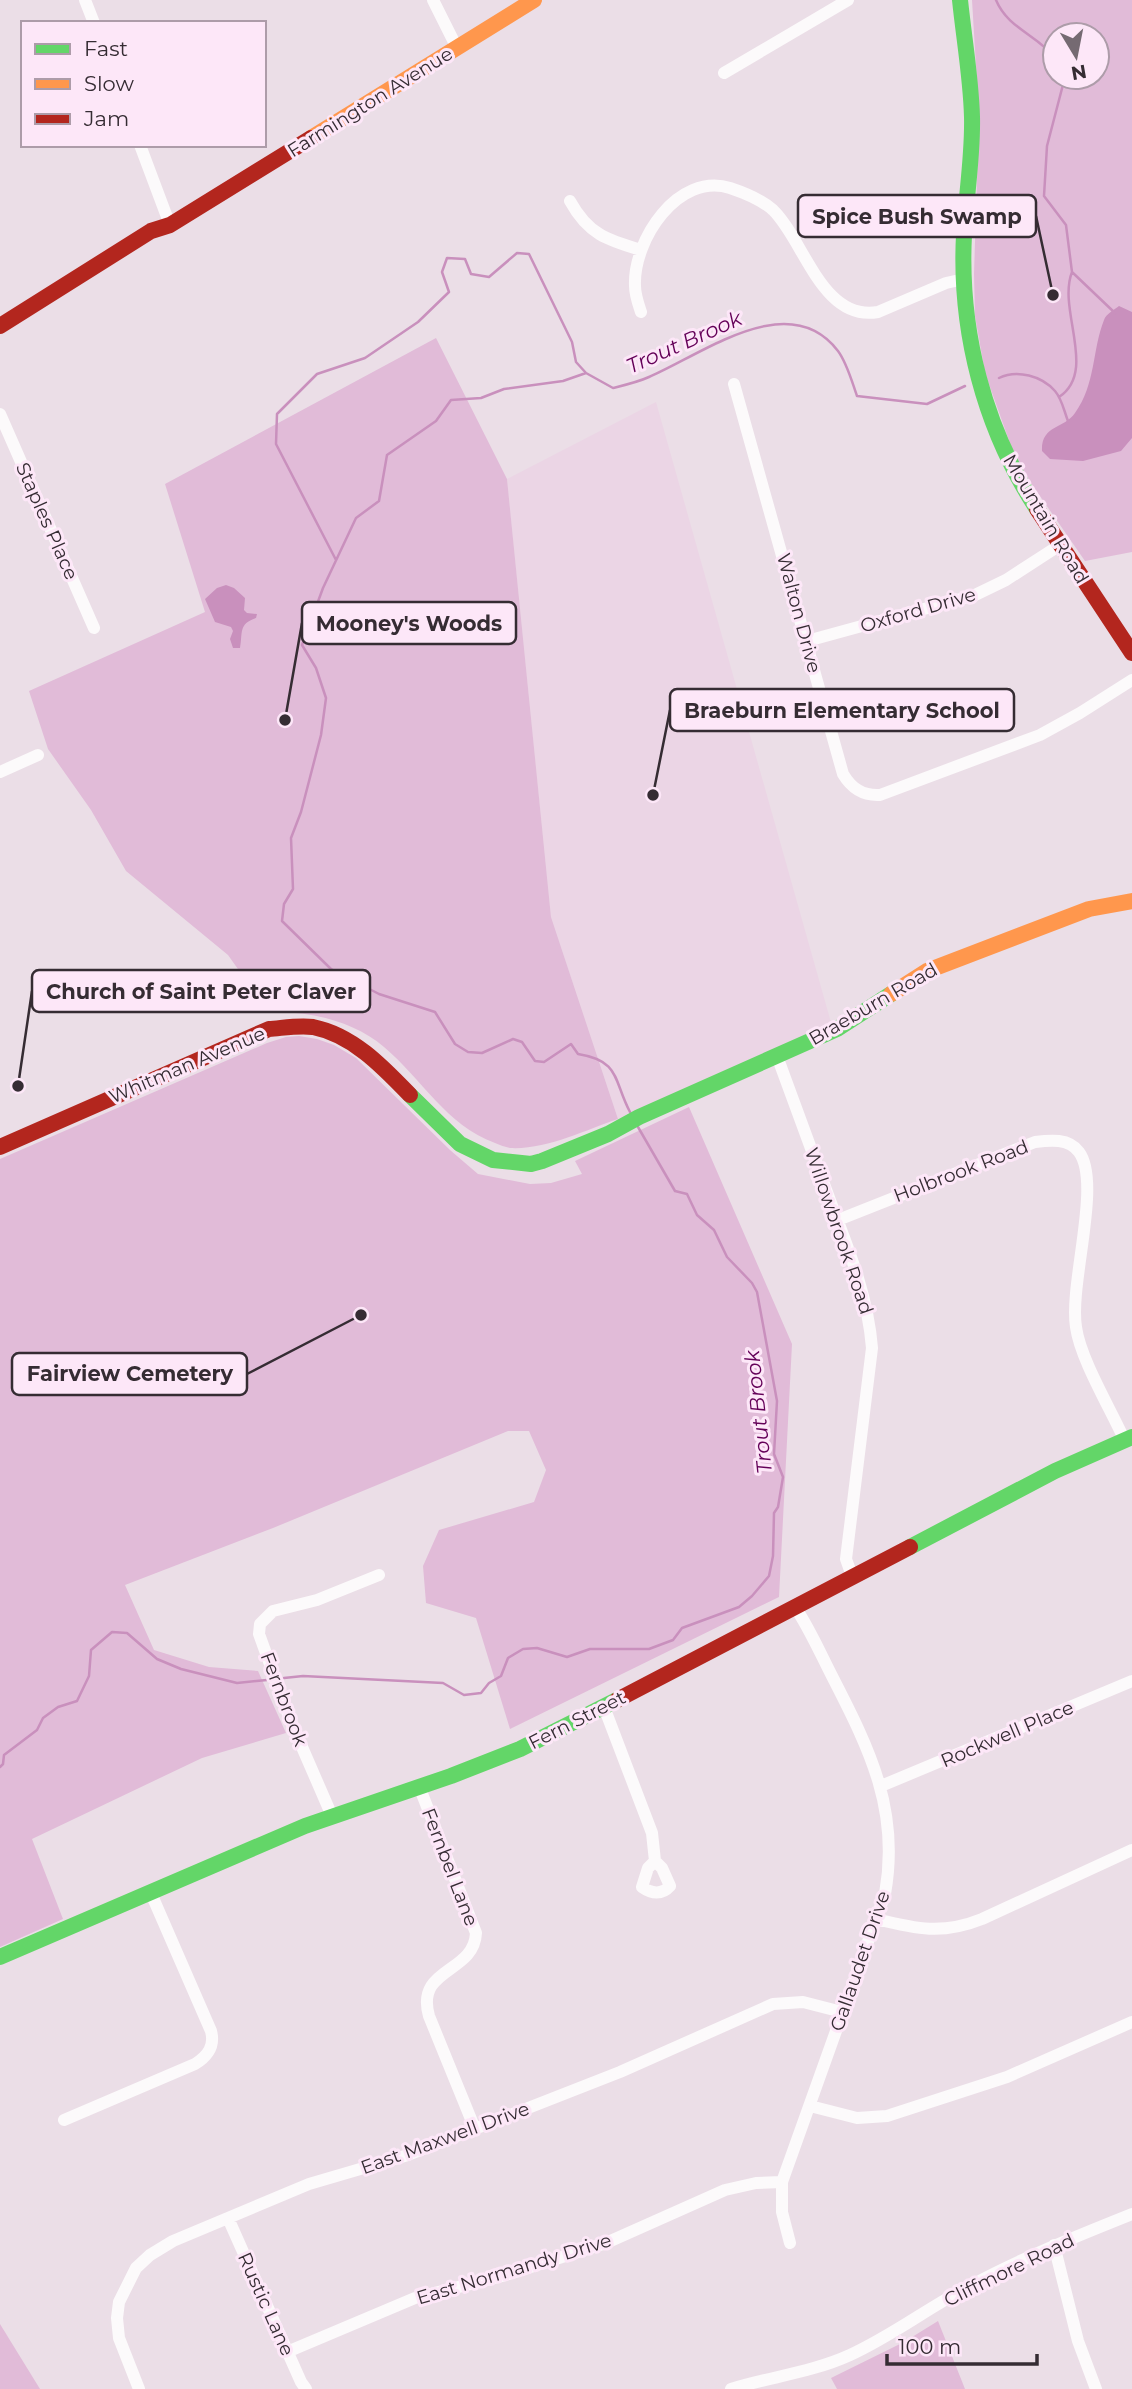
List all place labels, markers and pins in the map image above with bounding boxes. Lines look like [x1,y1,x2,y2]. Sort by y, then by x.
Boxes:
callout: Spice Bush Swamp [798,195,1036,237]
callout: Mooney's Woods [302,602,516,644]
callout: Braeburn Elementary School [670,689,1014,731]
callout: Church of Saint Peter Claver [32,970,370,1012]
callout: Fairview Cemetery [12,1353,247,1395]

